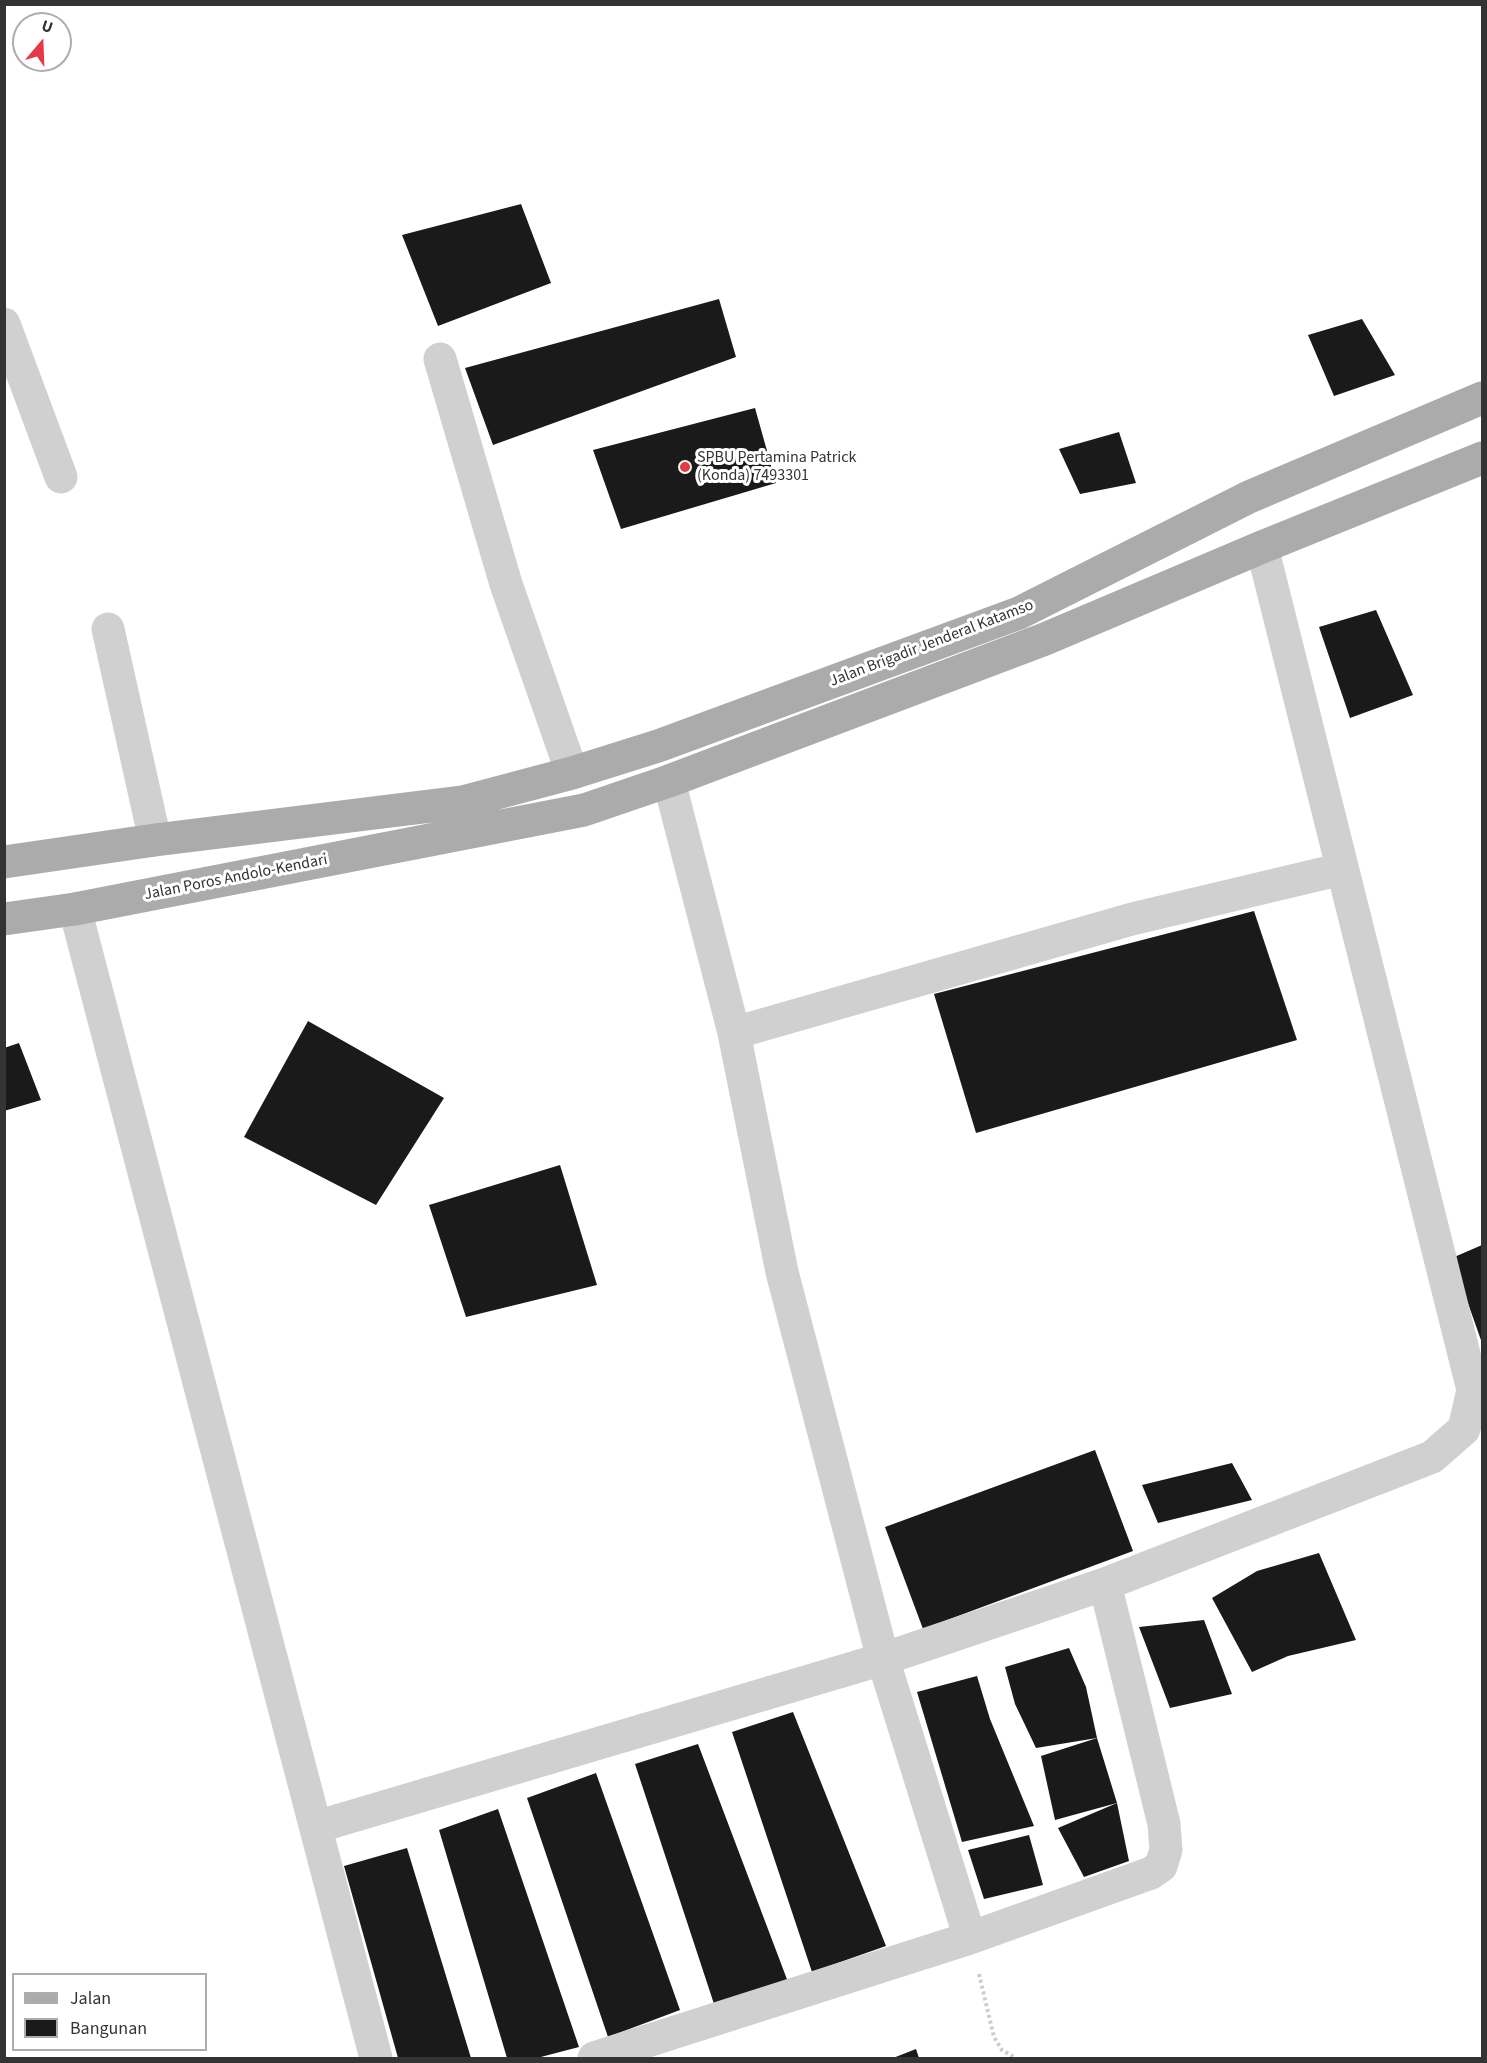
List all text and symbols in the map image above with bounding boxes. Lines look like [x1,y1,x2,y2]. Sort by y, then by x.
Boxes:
north arrow [12,12,72,72]
text: U [39,15,56,39]
place label: SPBU Pertamina Patrick (Konda) 7493301 [697,448,856,486]
marker: SPBU Pertamina Patrick (Konda) 7493301 [678,460,692,474]
street label: Jalan Brigadir Jenderal Katamso [827,596,1037,692]
street label: Jalan Poros Andolo-Kendari [143,851,329,905]
legend [12,1973,207,2051]
text: Jalan [70,1986,111,2011]
text: Bangunan [70,2016,147,2041]

